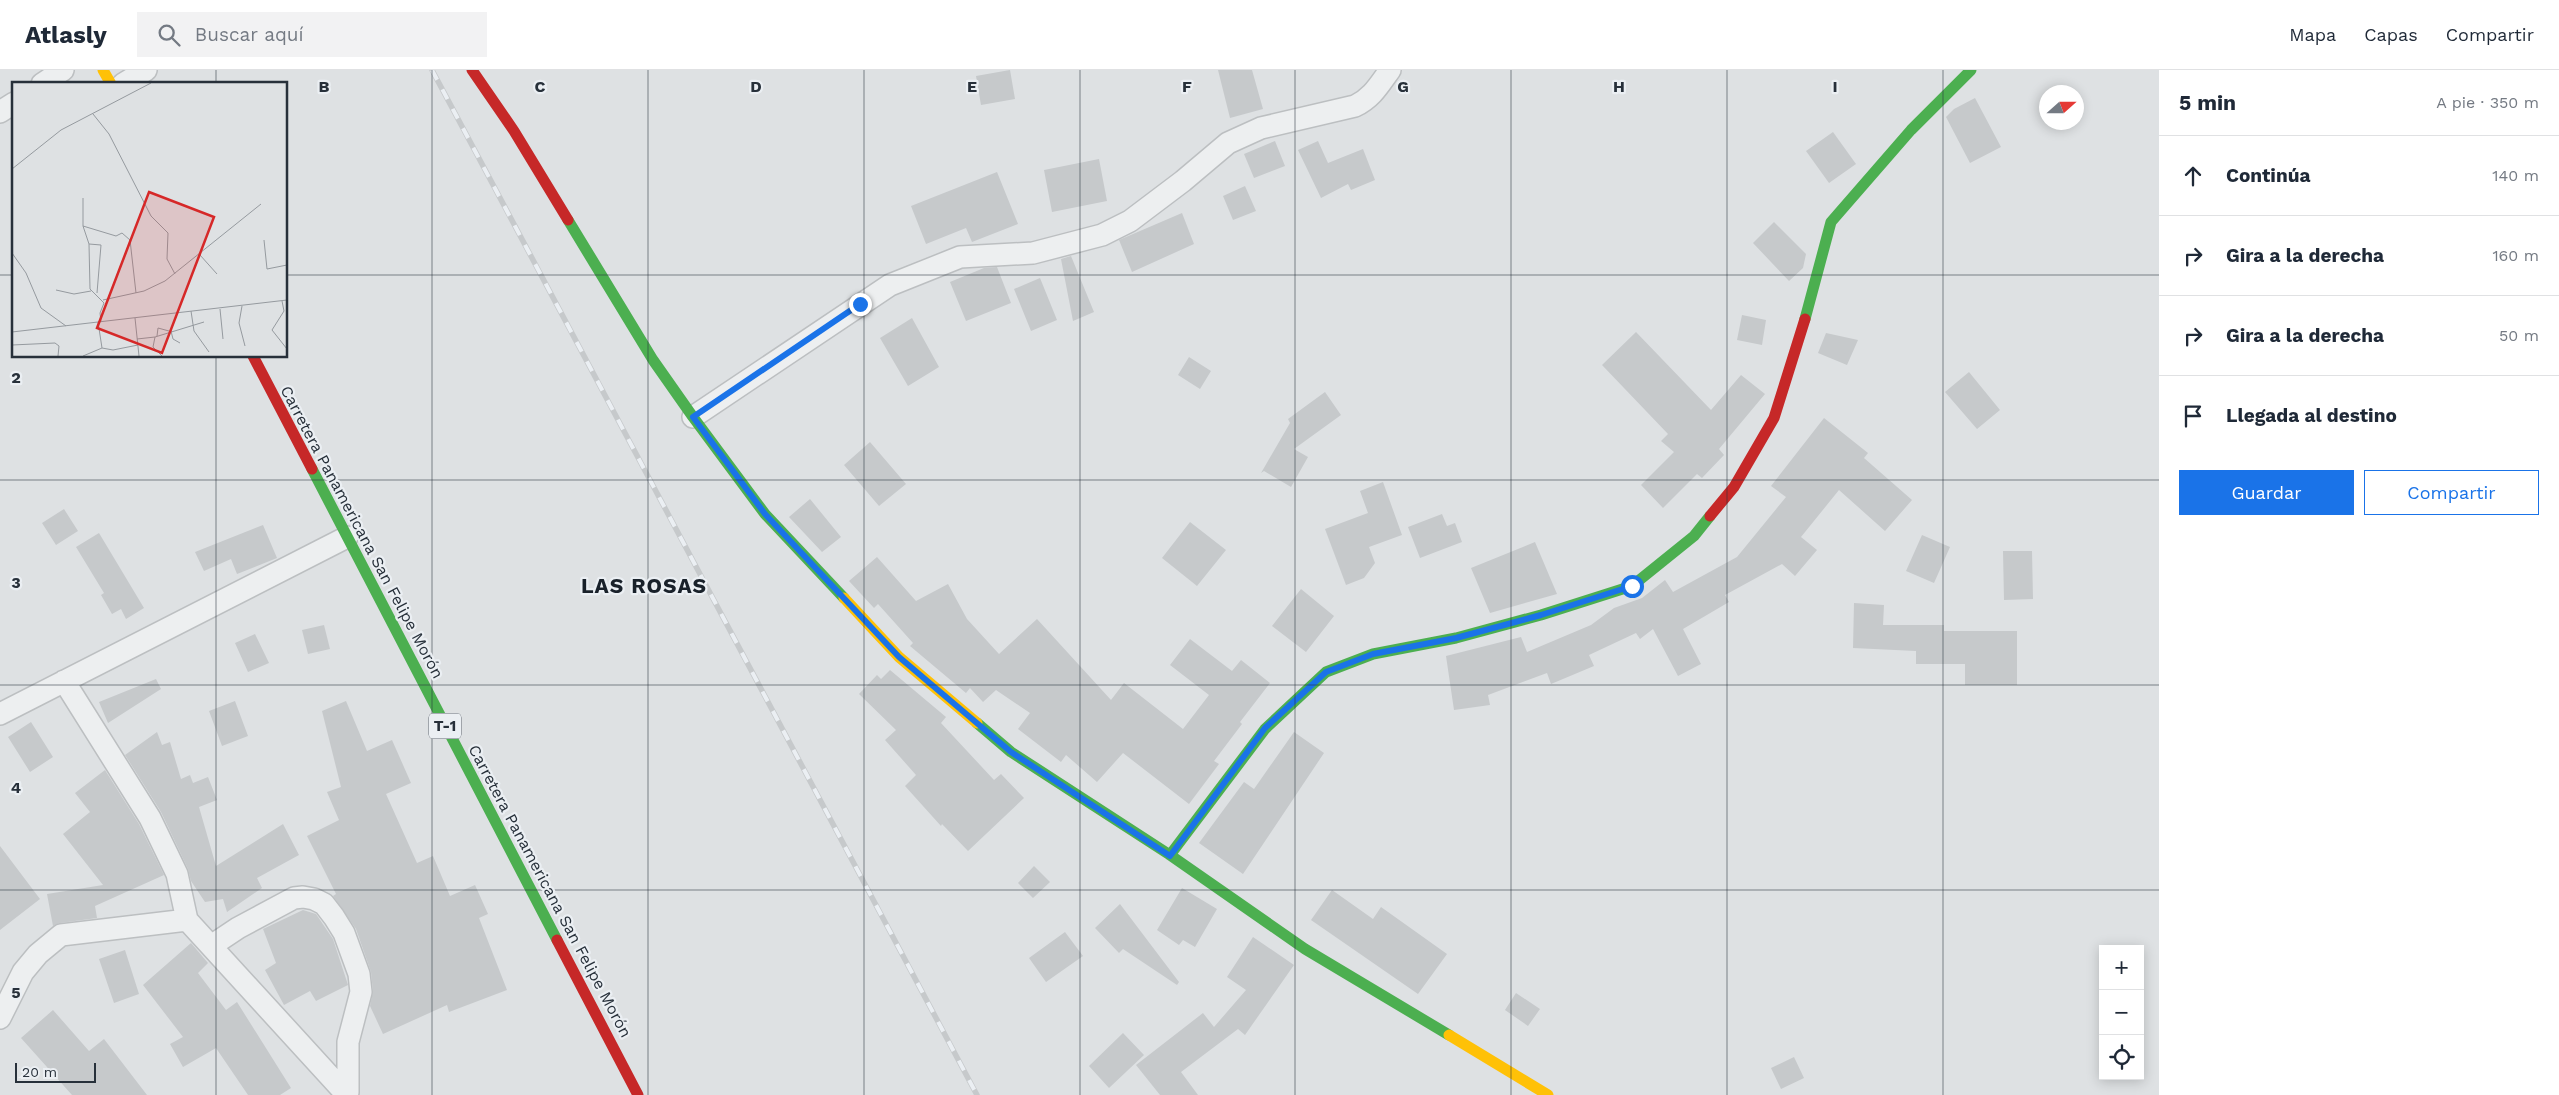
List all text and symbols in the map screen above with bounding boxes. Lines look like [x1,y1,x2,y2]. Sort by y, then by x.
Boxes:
search box [137,12,487,57]
text: Atlasly [25,21,107,49]
icon: search [155,21,183,49]
text: Buscar aquí [195,23,304,46]
text: Mapa [2289,24,2336,45]
text: Capas [2364,24,2418,45]
text: Compartir [2446,24,2534,45]
text: B [319,77,330,96]
text: C [535,77,546,96]
text: D [750,77,762,96]
text: E [967,77,977,96]
text: F [1182,77,1192,96]
text: G [1397,77,1409,96]
text: H [1613,77,1625,96]
text: I [1832,77,1838,96]
inset map [12,82,288,358]
north arrow [2039,85,2084,130]
text: 5 min [2179,90,2236,115]
text: A pie · 350 m [2436,93,2539,112]
icon: ahead [2179,162,2207,190]
text: Continúa [2226,164,2310,187]
text: 140 m [2492,166,2539,185]
icon: right [2179,242,2207,270]
text: Gira a la derecha [2226,244,2384,267]
text: 160 m [2492,246,2539,265]
route end [849,293,872,316]
icon: right [2179,322,2207,350]
text: Gira a la derecha [2226,324,2384,347]
text: 50 m [2499,326,2539,345]
text: 2 [11,368,21,387]
street label: Carretera Panamericana San Felipe Morón [276,382,448,682]
icon: arrive [2179,402,2207,430]
text: Llegada al destino [2226,404,2397,427]
button: Guardar [2179,470,2354,515]
button: Compartir [2364,470,2539,515]
text: 3 [11,573,21,592]
district label: LAS ROSAS [581,573,707,598]
route start [1621,575,1644,598]
road number: T-1 [429,714,461,738]
street label: Carretera Panamericana San Felipe Morón [464,741,636,1041]
text: 4 [11,778,21,797]
map controls [2099,945,2144,1080]
button: + [2099,945,2144,990]
text: 5 [11,983,21,1002]
button: − [2099,990,2144,1035]
button: locate [2099,1035,2144,1080]
scale bar [15,1060,96,1083]
text: 20 m [22,1064,57,1080]

